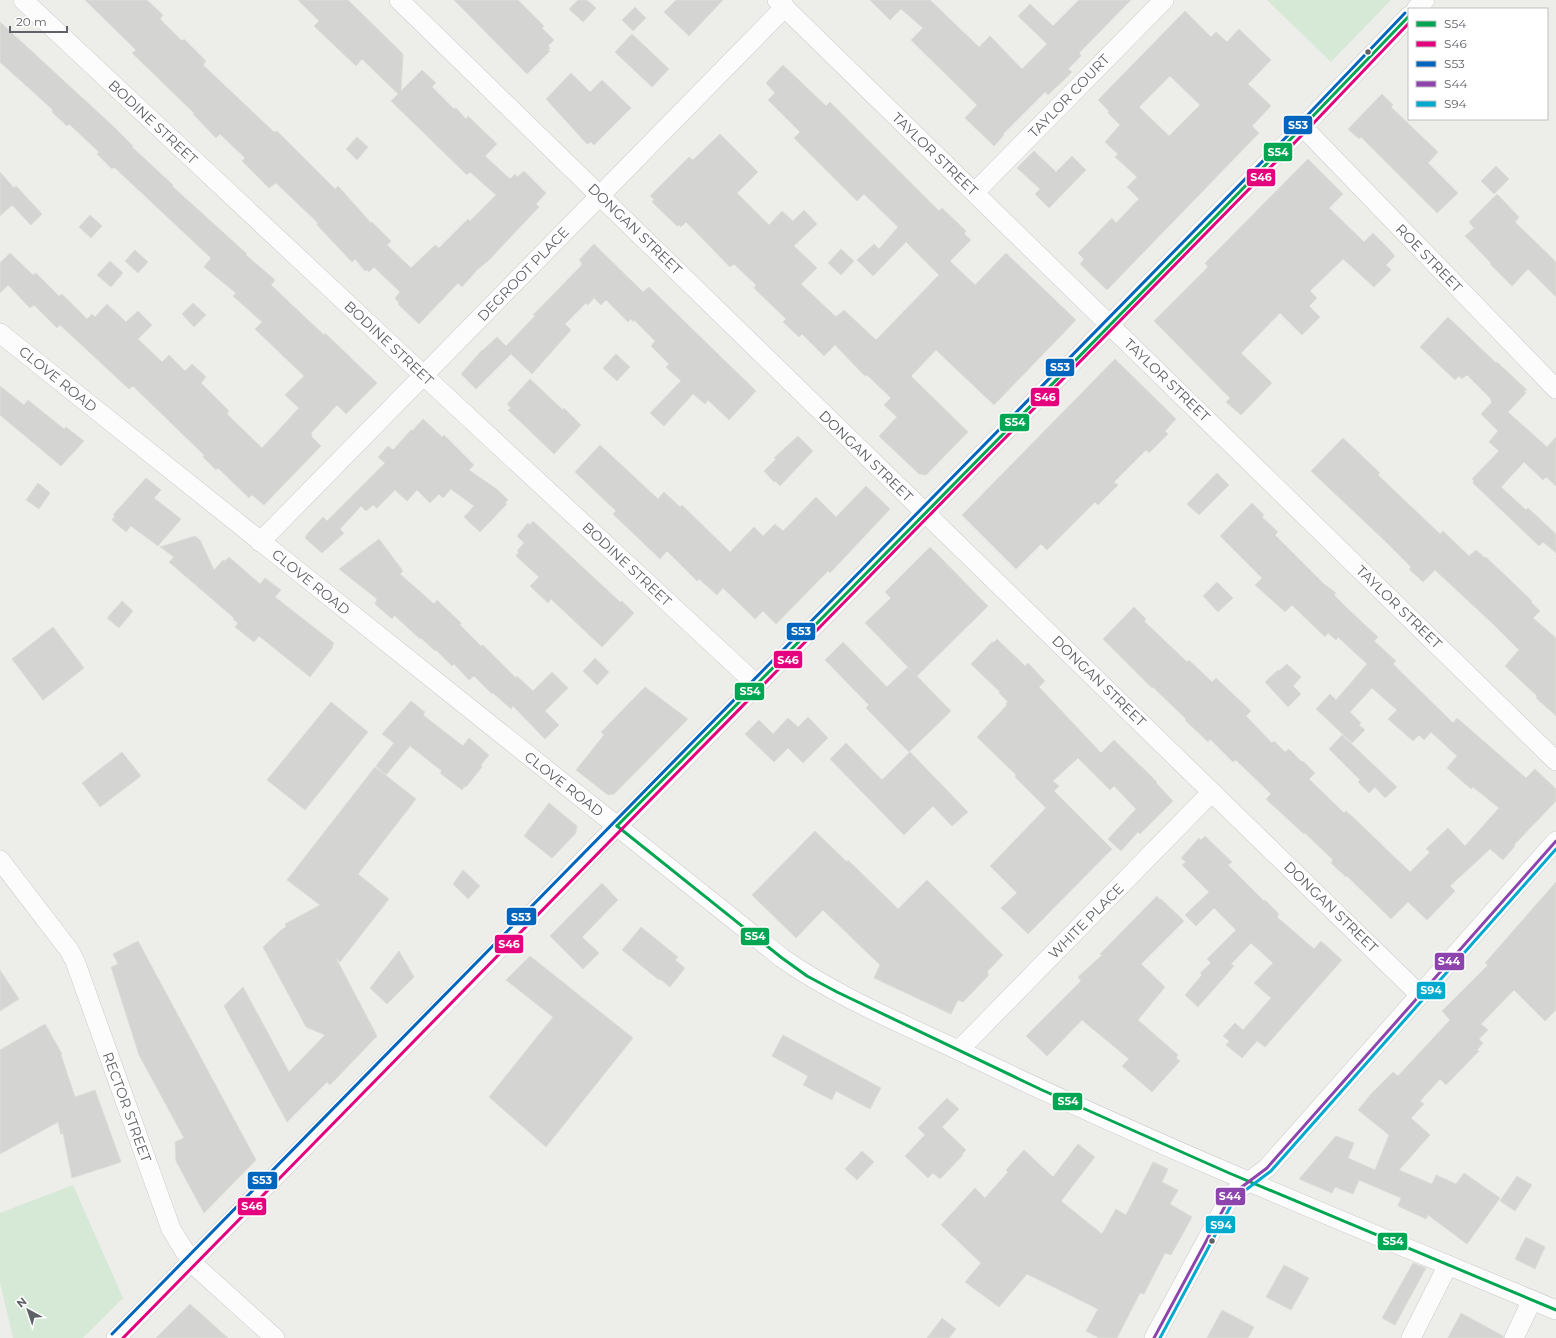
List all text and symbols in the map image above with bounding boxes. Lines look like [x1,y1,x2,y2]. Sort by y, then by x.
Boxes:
scale bar [10,8,67,34]
legend [1408,8,1548,120]
text: 20 m [16,14,47,29]
text: S54 [1444,16,1466,31]
text: S46 [1444,36,1467,51]
unlabelled marker [1363,47,1373,57]
street label: TAYLOR COURT [1024,50,1114,142]
text: S53 [1444,56,1465,71]
street label: BODINE STREET [104,76,202,168]
text: S44 [1444,76,1467,91]
text: S94 [1444,96,1467,111]
street label: TAYLOR STREET [888,108,982,200]
line badge: S53 [1283,115,1313,135]
text: S53 [1288,118,1308,132]
line badge: S54 [1263,142,1293,162]
text: S54 [1267,145,1289,159]
line badge: S46 [1246,168,1276,187]
text: S46 [1250,170,1272,184]
street label: DONGAN STREET [584,179,686,279]
street label: ROE STREET [1392,220,1466,296]
street label: DEGROOT PLACE [473,223,573,325]
street label: BODINE STREET [340,297,438,389]
street label: TAYLOR STREET [1120,334,1214,426]
street label: CLOVE ROAD [15,342,101,416]
line badge: S53 [1045,358,1075,377]
text: S53 [1050,360,1070,374]
line badge: S46 [1030,387,1060,407]
text: S46 [1034,390,1056,404]
street label: DONGAN STREET [815,406,917,506]
line badge: S54 [999,413,1030,432]
text: S54 [1004,415,1026,429]
street label: BODINE STREET [578,518,676,610]
street label: CLOVE ROAD [268,545,354,619]
street label: TAYLOR STREET [1352,561,1446,653]
line badge: S53 [786,622,816,641]
text: S53 [791,624,811,638]
street label: DONGAN STREET [1048,631,1150,731]
line badge: S46 [773,650,803,669]
text: S46 [777,653,799,667]
line badge: S54 [734,682,765,701]
text: S54 [739,684,761,698]
street label: CLOVE ROAD [521,748,607,820]
street label: DONGAN STREET [1280,857,1382,957]
street label: WHITE PLACE [1045,880,1127,962]
line badge: S53 [506,907,537,926]
text: S53 [511,910,531,924]
line badge: S54 [740,927,770,946]
text: S54 [744,929,766,943]
line badge: S46 [494,934,524,954]
text: S46 [498,937,520,951]
line badge: S44 [1434,952,1465,971]
text: S44 [1438,954,1461,968]
line badge: S94 [1416,981,1446,1000]
text: S94 [1420,983,1442,997]
street label: RECTOR STREET [99,1049,155,1165]
line badge: S54 [1052,1092,1083,1111]
text: S54 [1057,1094,1079,1108]
line badge: S53 [247,1171,278,1190]
text: S53 [252,1173,272,1187]
line badge: S44 [1215,1187,1246,1206]
text: S44 [1219,1189,1242,1203]
line badge: S46 [237,1197,267,1216]
text: S46 [241,1199,263,1213]
line badge: S94 [1205,1215,1236,1234]
text: S94 [1210,1218,1232,1232]
line badge: S54 [1377,1232,1408,1251]
text: S54 [1382,1234,1404,1248]
unlabelled marker [1207,1236,1217,1246]
north arrow [8,1290,48,1330]
text: N [14,1294,29,1311]

